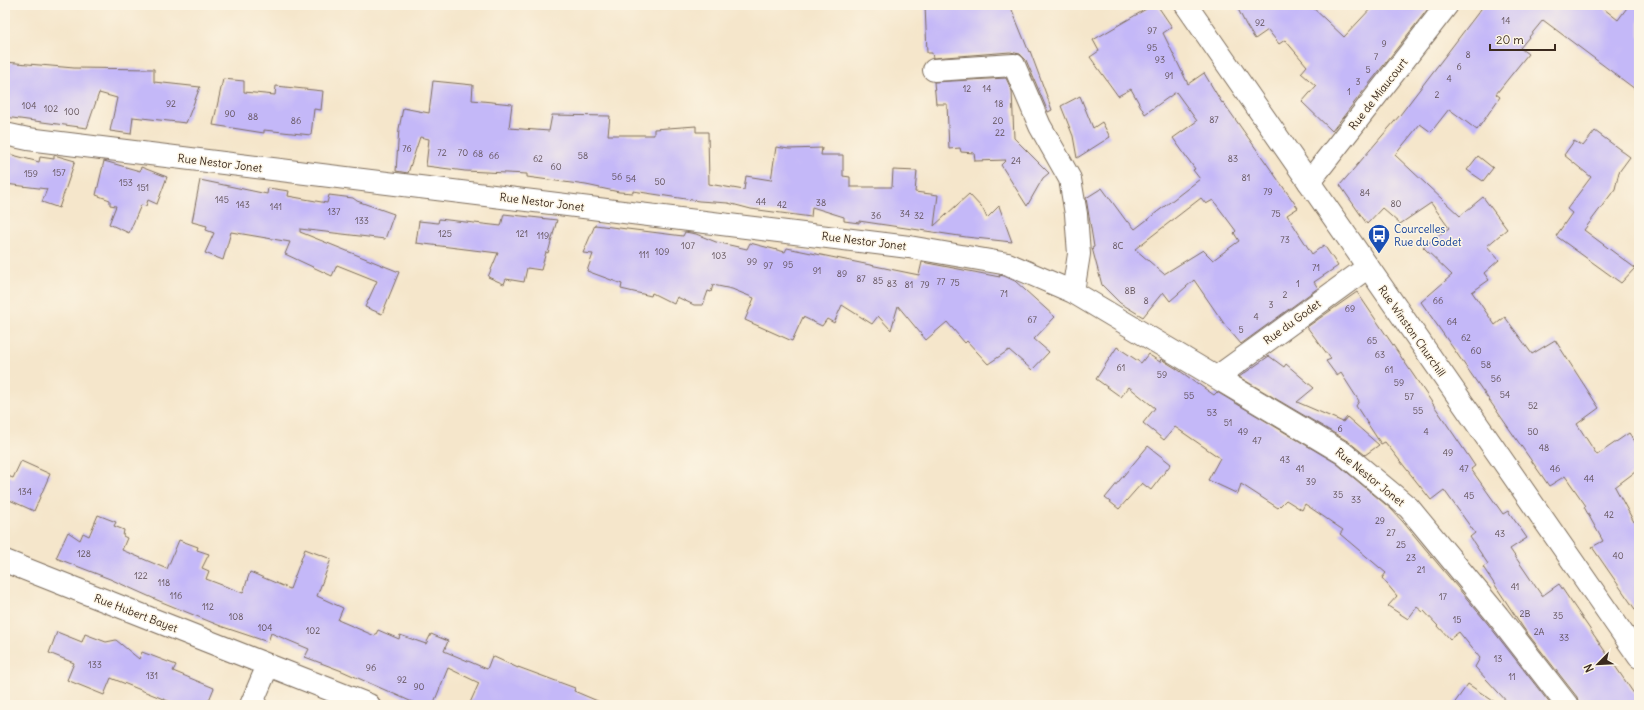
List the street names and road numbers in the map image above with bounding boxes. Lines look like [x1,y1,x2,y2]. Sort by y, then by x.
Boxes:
street label: Rue de Miaucourt [1346,55,1410,133]
street label: Rue Nestor Jonet [177,151,263,175]
street label: Rue Nestor Jonet [499,190,585,214]
street label: Rue Nestor Jonet [821,229,907,253]
street label: Rue Winston Churchill [1375,283,1449,379]
street label: Rue du Godet [1261,296,1324,348]
street label: Rue Nestor Jonet [1333,445,1408,509]
street label: Rue Hubert Bayet [92,591,180,635]

